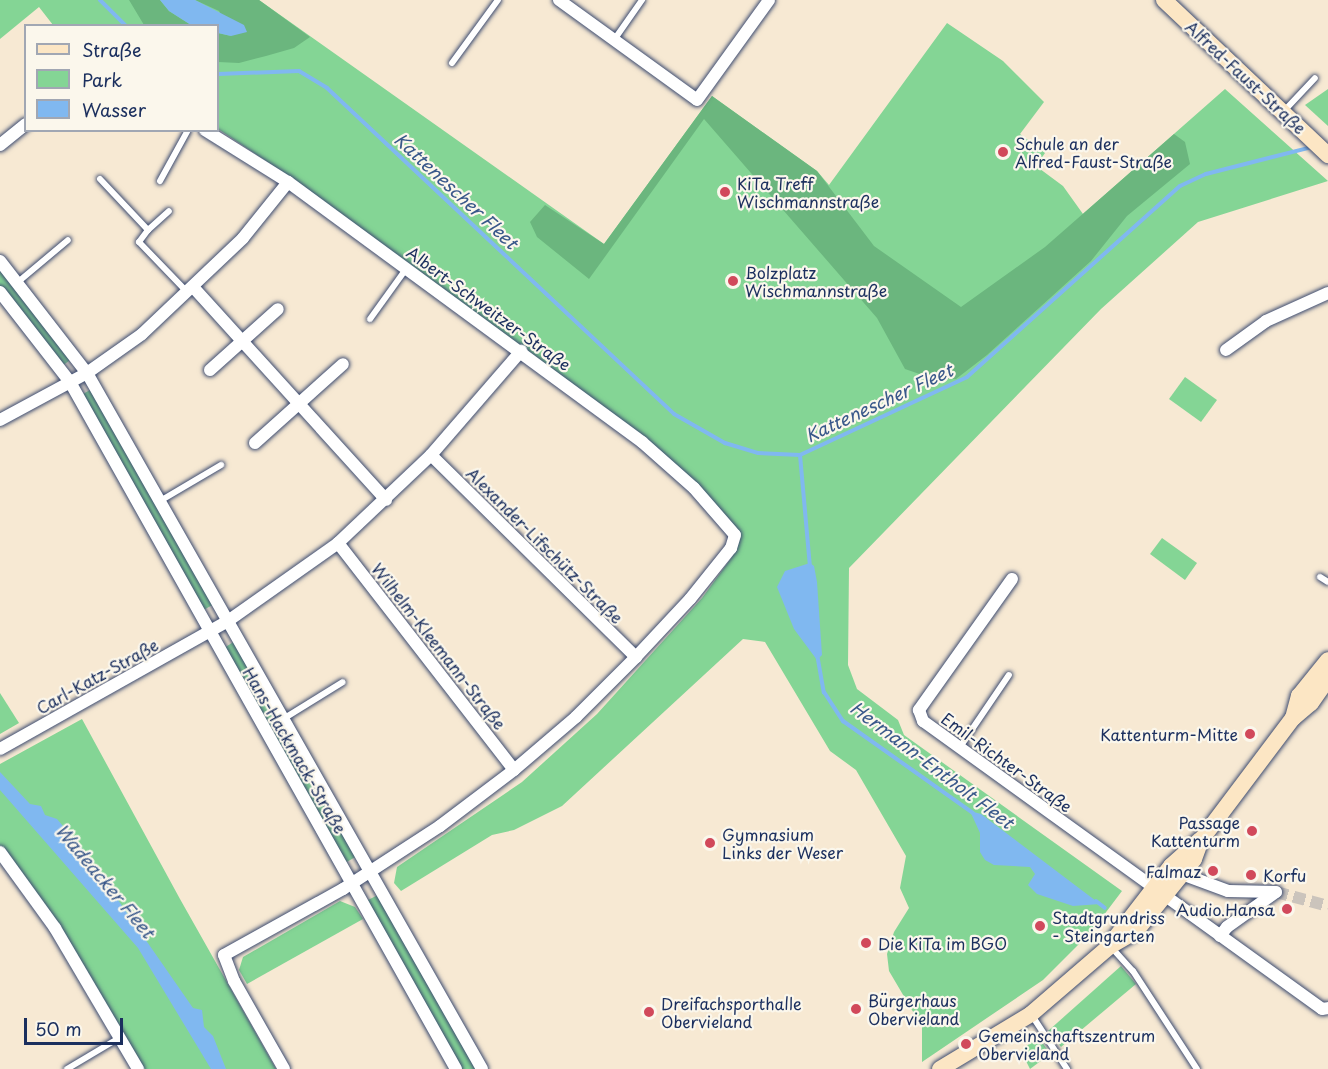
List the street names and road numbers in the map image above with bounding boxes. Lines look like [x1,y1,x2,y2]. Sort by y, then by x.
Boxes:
street label: Alfred-Faust-Straße [1182,16,1310,138]
street label: Albert-Schweitzer-Straße [403,242,575,374]
street label: Alexander-Lifschütz-Straße [463,463,627,627]
street label: Wilhelm-Kleemann-Straße [368,559,510,733]
street label: Carl-Katz-Straße [33,635,161,717]
street label: Hans-Hackmack-Straße [240,664,350,836]
street label: Emil-Richter-Straße [938,708,1076,816]

